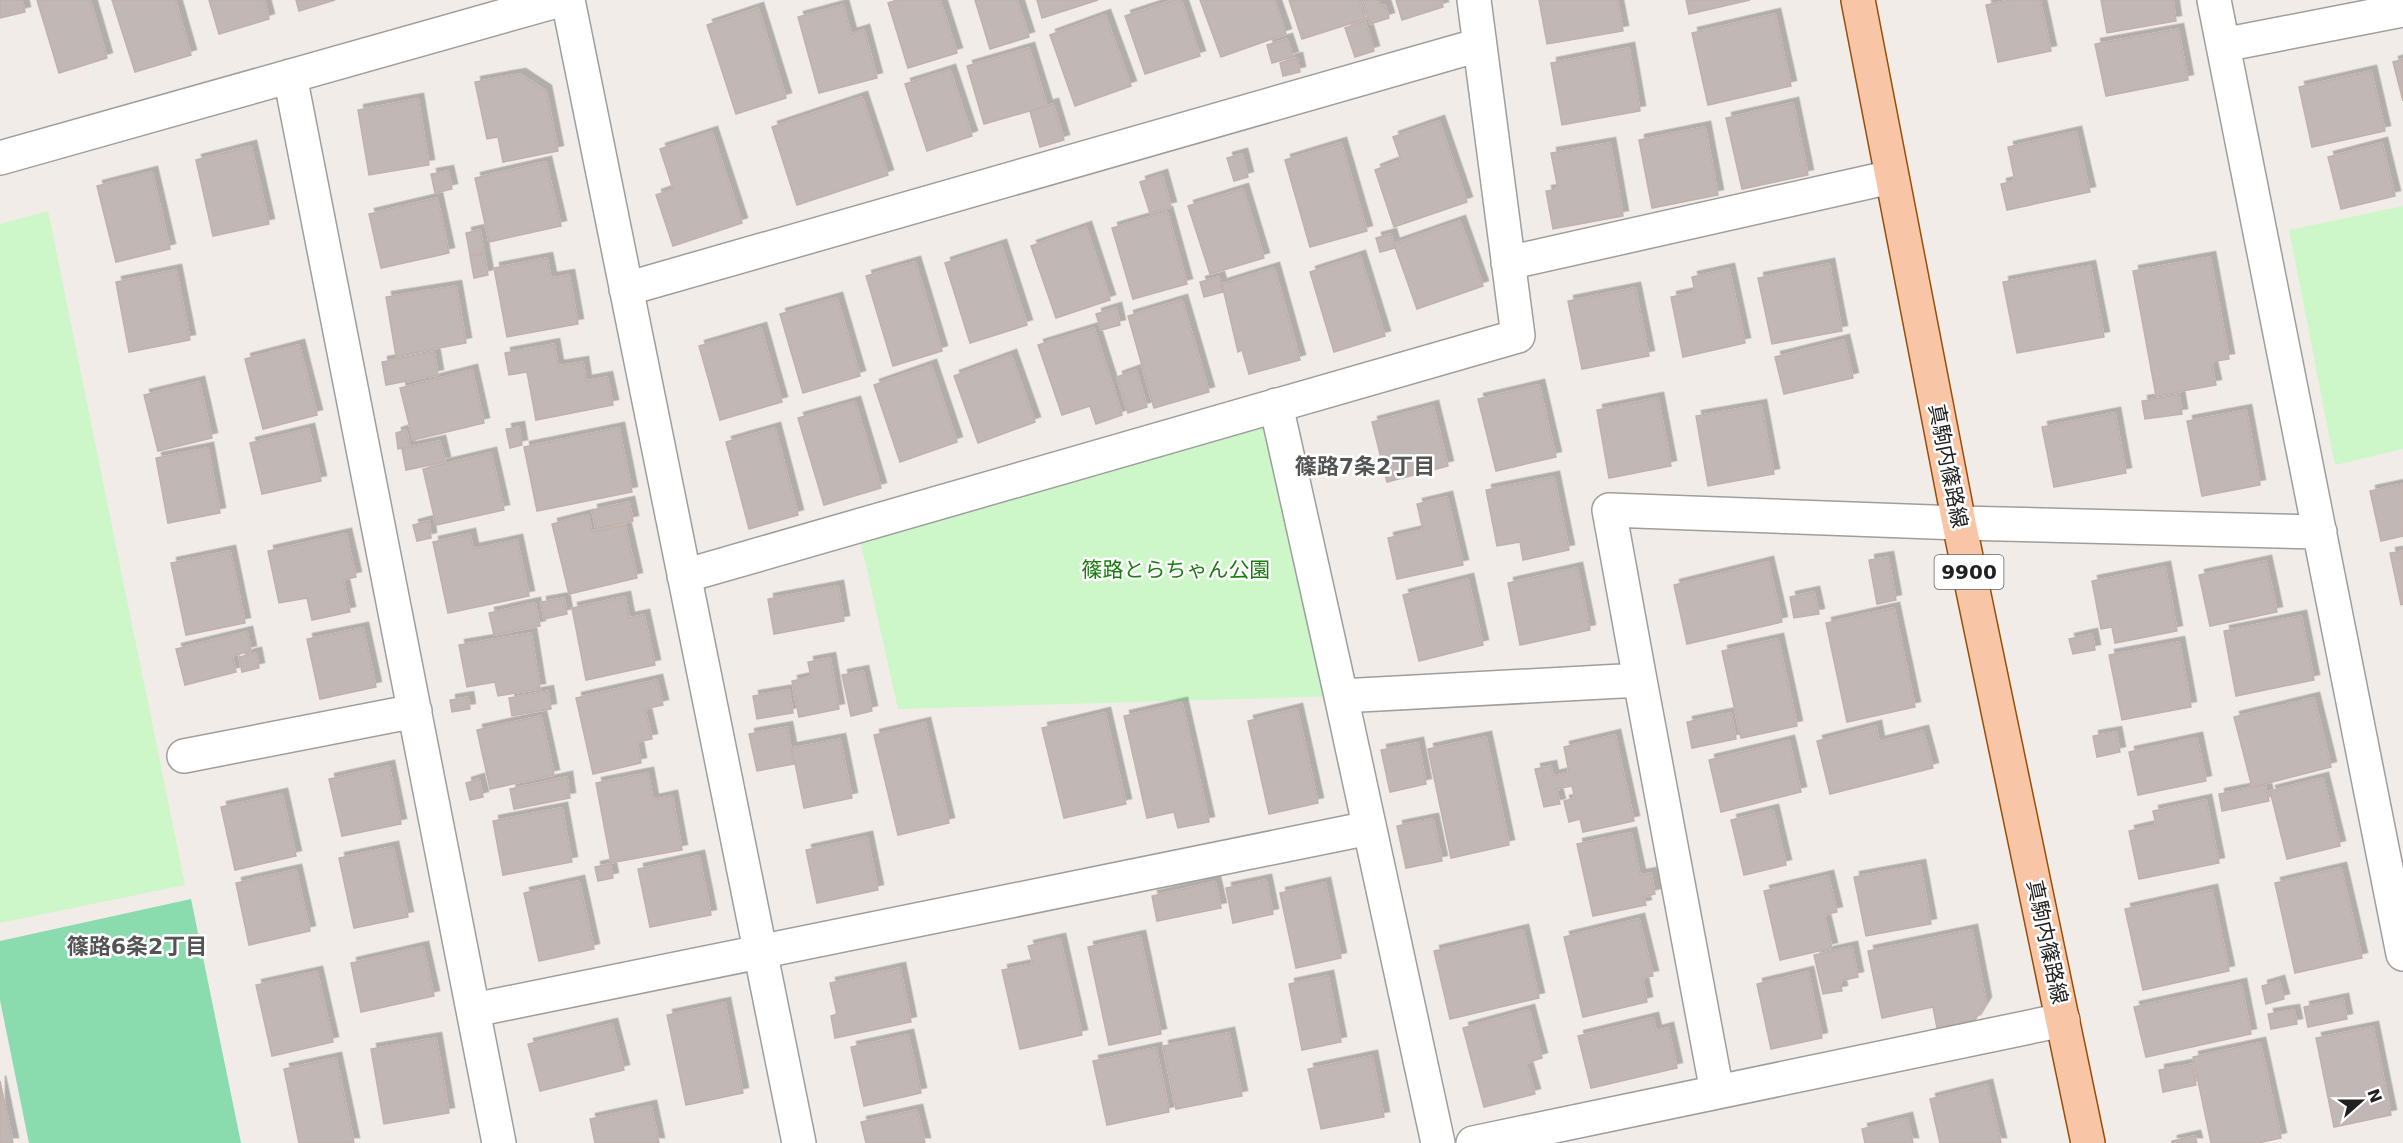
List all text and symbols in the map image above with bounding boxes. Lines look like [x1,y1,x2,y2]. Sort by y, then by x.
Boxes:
street label: 真駒内篠路線 [1924,402,1972,530]
district label: 篠路7条2丁目 [1295,454,1435,479]
road number: 9900 [1934,555,2004,589]
park label: 篠路とらちゃん公園 [1082,558,1271,582]
street label: 真駒内篠路線 [2022,878,2072,1006]
district label: 篠路6条2丁目 [67,934,207,959]
north arrow [2331,1071,2391,1131]
text: N [2363,1086,2386,1105]

